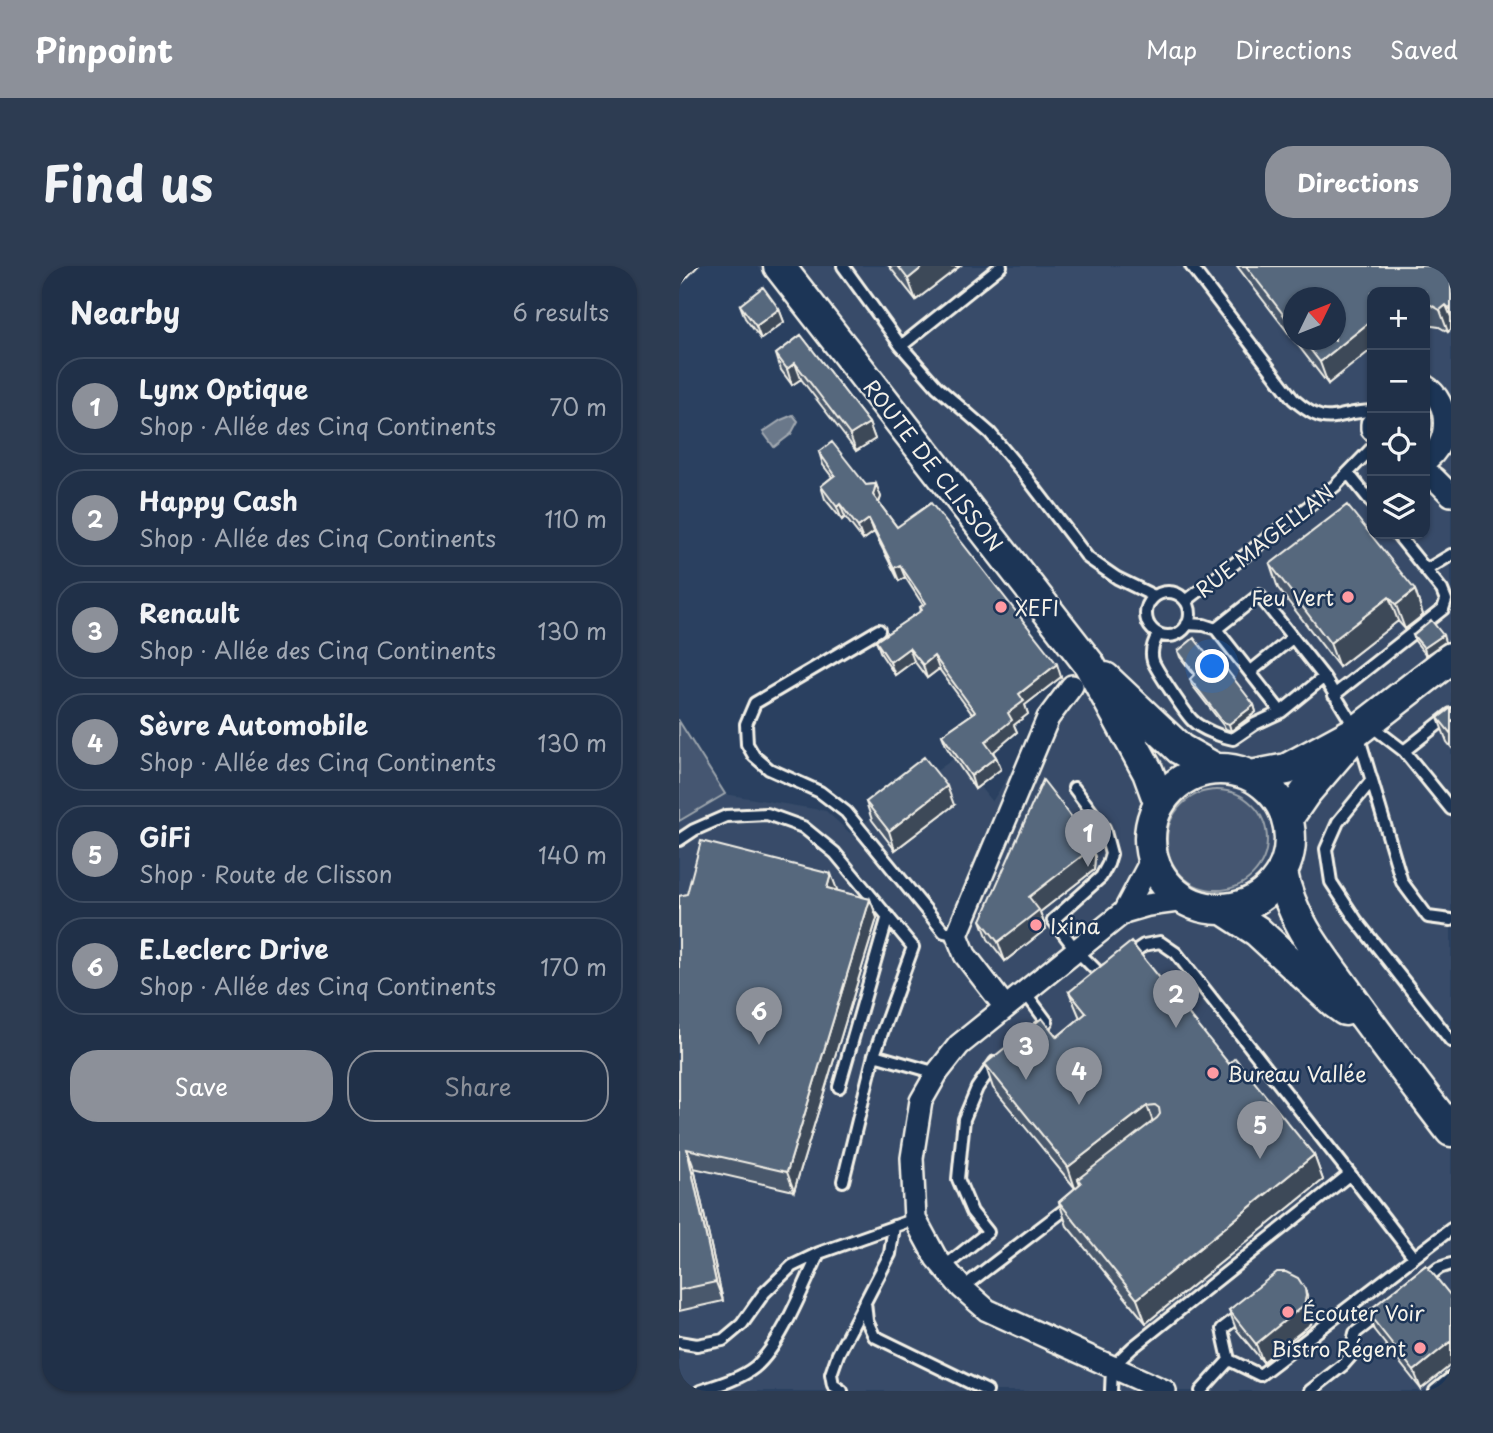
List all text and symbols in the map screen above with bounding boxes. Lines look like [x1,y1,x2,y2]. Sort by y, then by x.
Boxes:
text: Pinpoint [35,24,173,74]
text: Map [1146,31,1197,67]
text: Directions [1235,31,1352,67]
text: Saved [1390,31,1458,67]
text: Find us [42,145,213,219]
button: Directions [1265,146,1451,218]
north arrow [1283,287,1346,350]
map controls [1367,287,1430,539]
button: + [1367,287,1430,350]
text: Nearby [70,289,180,334]
text: 6 results [513,294,609,329]
button: − [1367,350,1430,413]
text: Lynx Optique [139,369,308,408]
street label: ROUTE DE CLISSON [856,372,1012,558]
text: 1 [90,389,101,424]
text: 70 m [549,389,607,424]
text: Shop · Allée des Cinq Continents [139,408,496,443]
button: locate [1367,413,1430,476]
street label: RUE MAGELLAN [1188,476,1340,604]
button: layers [1367,476,1430,539]
text: Happy Cash [139,481,298,520]
text: 2 [87,501,103,536]
text: 110 m [545,501,607,536]
text: Shop · Allée des Cinq Continents [139,520,496,555]
place label: Feu Vert [1251,581,1334,613]
marker: Feu Vert [1340,589,1356,605]
place label: XEFI [1015,591,1059,623]
text: Renault [139,593,240,632]
marker: XEFI [993,599,1009,615]
text: 3 [87,613,103,648]
text: 130 m [537,613,607,648]
text: Shop · Allée des Cinq Continents [139,632,496,667]
your location [1195,649,1229,683]
text: Sèvre Automobile [139,705,368,744]
text: 4 [87,725,103,760]
text: 130 m [537,725,607,760]
text: Shop · Allée des Cinq Continents [139,744,496,779]
pin: 1 [1065,809,1111,867]
text: GiFi [139,817,191,856]
text: 5 [88,837,102,872]
text: 140 m [538,837,607,872]
text: Shop · Route de Clisson [139,856,393,891]
place label: Ixina [1050,909,1101,941]
marker: Ixina [1028,917,1044,933]
text: E.Leclerc Drive [139,929,329,968]
text: 6 [87,949,103,984]
text: 170 m [540,949,607,984]
text: Shop · Allée des Cinq Continents [139,968,496,1003]
pin: 2 [1153,970,1199,1028]
pin: 6 [736,987,782,1045]
pin: 3 [1003,1022,1049,1080]
pin: 4 [1056,1047,1102,1105]
button: Save [70,1050,333,1122]
button: Share [347,1050,609,1122]
place label: Bureau Vallée [1227,1057,1367,1089]
marker: Bureau Vallée [1205,1065,1221,1081]
pin: 5 [1237,1101,1283,1159]
place label: Écouter Voir [1302,1296,1425,1328]
marker: Écouter Voir [1280,1304,1296,1320]
place label: Bistro Régent [1271,1332,1406,1364]
marker: Bistro Régent [1412,1340,1428,1356]

